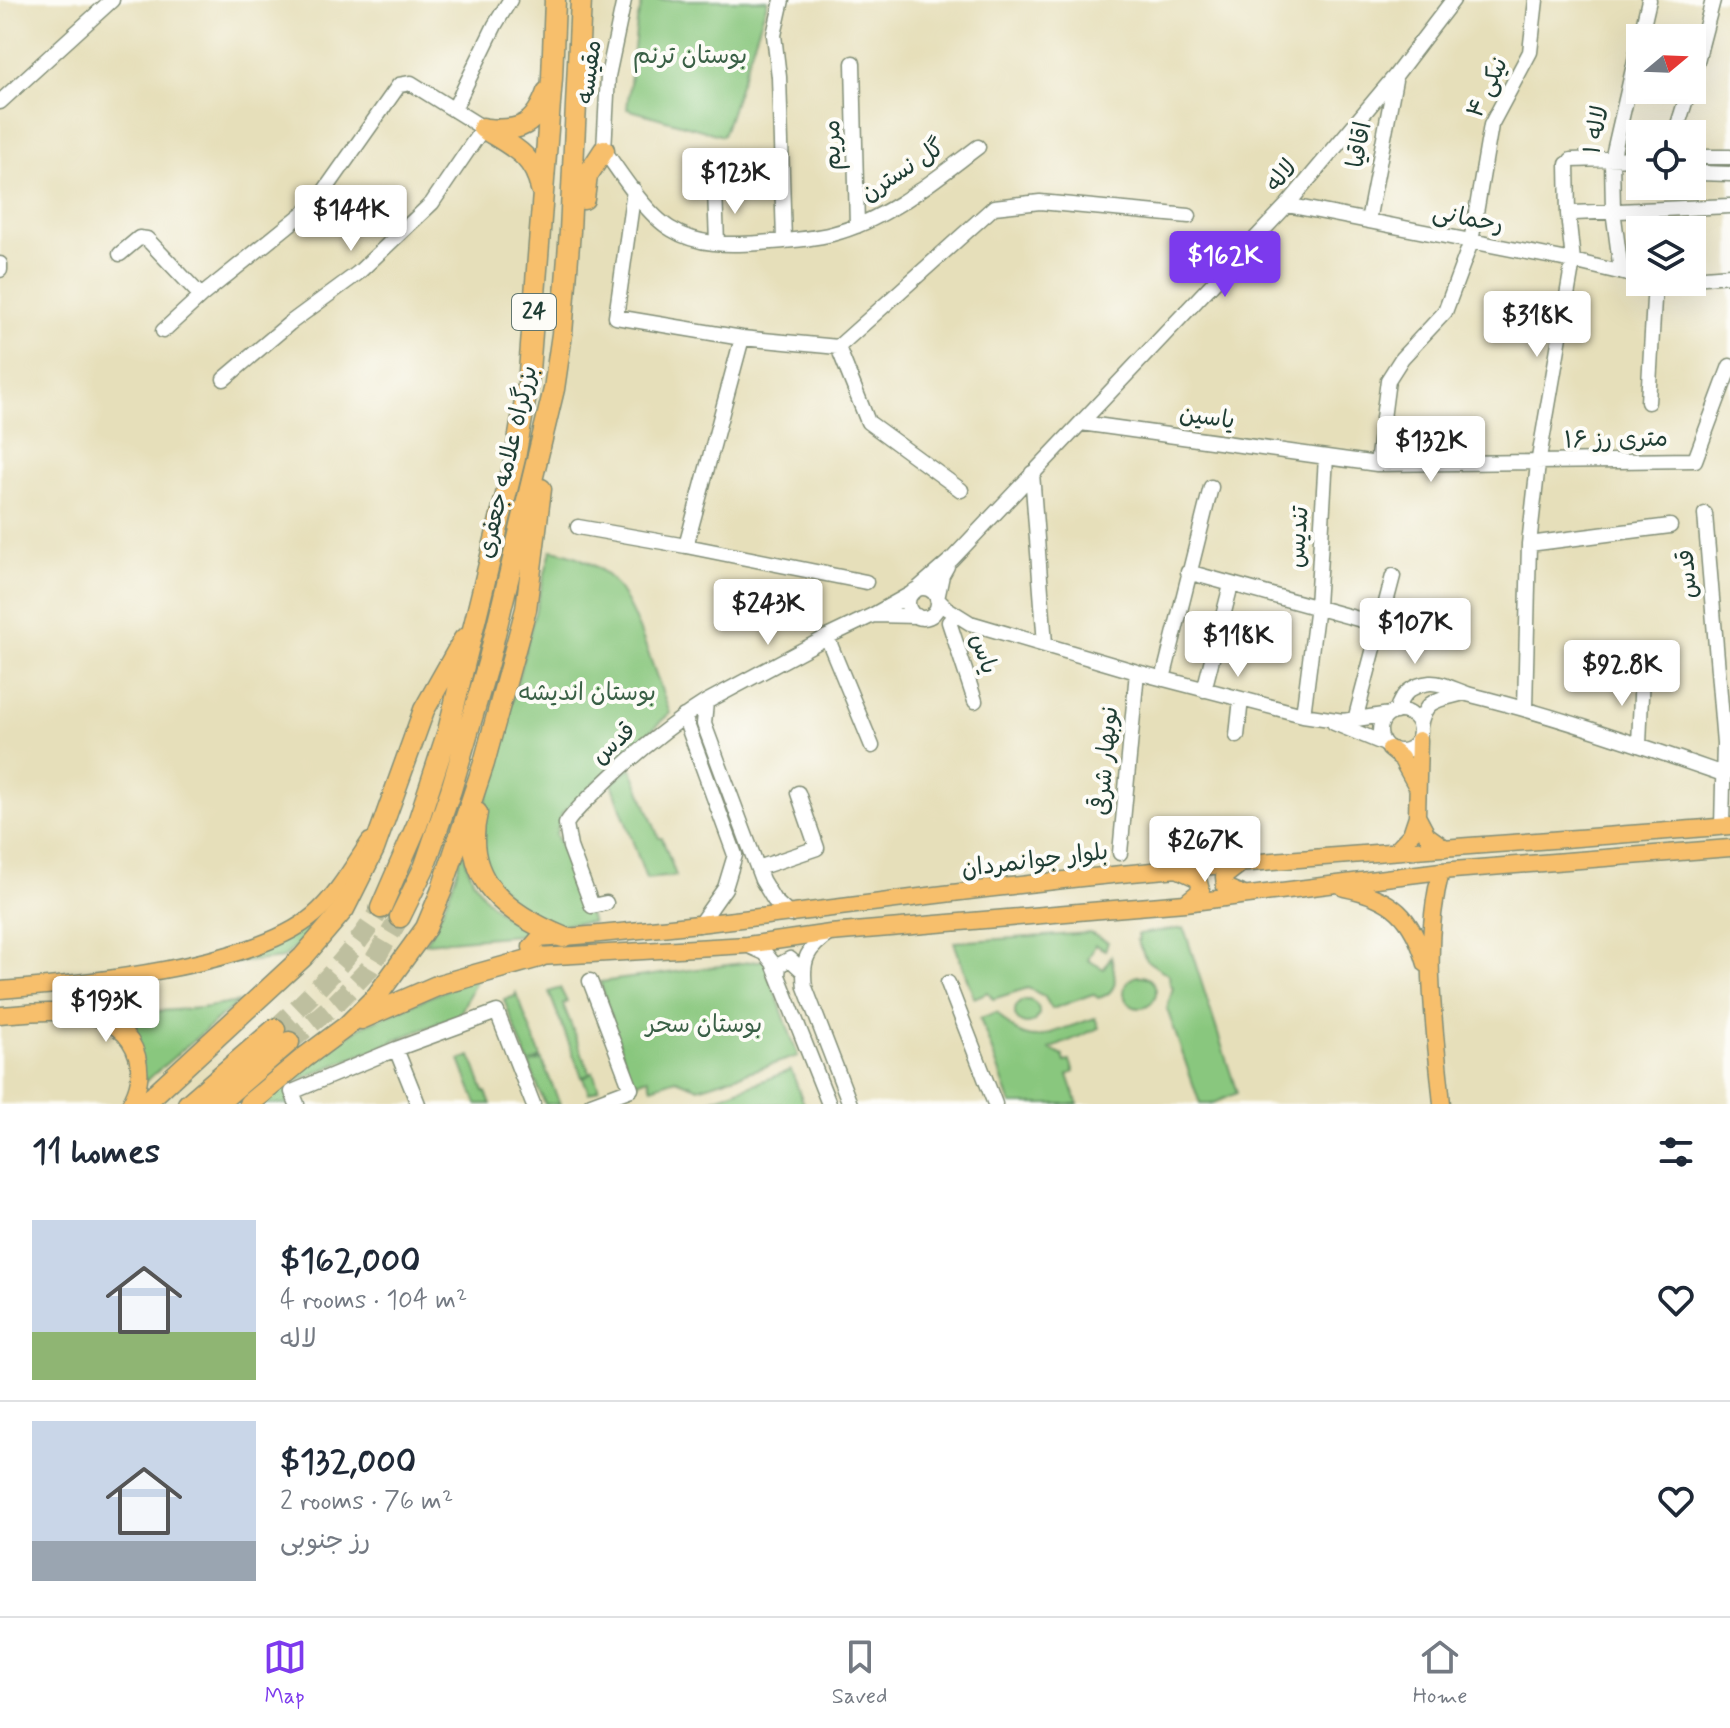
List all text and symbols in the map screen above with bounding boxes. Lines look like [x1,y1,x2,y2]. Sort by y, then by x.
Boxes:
north arrow [1626,24,1706,104]
map controls [1626,24,1706,296]
street label: مقیسه [571,38,609,106]
park label: بوستان ترنم [633,41,747,73]
street label: نیکی ۴ [1460,52,1516,124]
street label: لاله ۱ [1577,103,1617,157]
street label: مریم [817,119,850,171]
street label: اقاقیا [1340,119,1380,171]
button: locate [1626,120,1706,200]
street label: گل نسترن [855,132,951,210]
pin: $123K [679,148,791,216]
street label: لاله [1259,153,1305,199]
text: $123K [700,157,770,191]
pin: $144K [295,185,407,253]
text: $144K [313,194,389,228]
street label: رحمانی [1430,197,1506,241]
button: layers [1626,216,1706,296]
pin: $162K [1169,231,1281,299]
text: $162K [1187,240,1263,274]
pin: $318K [1481,291,1593,359]
road number: 24 [512,294,556,330]
text: $318K [1502,300,1572,334]
street label: بزرگراه علامه جعفری [471,363,545,561]
street label: یاسین [1177,399,1237,437]
pin: $132K [1375,416,1487,484]
street label: ۱۶ متری رز [1564,424,1668,456]
text: $132K [1395,425,1467,459]
street label: تندیس [1281,504,1317,569]
street label: قدس [1670,548,1706,600]
pin: $243K [712,579,824,647]
text: $243K [732,588,804,622]
pin: $107K [1359,598,1471,666]
text: $107K [1378,607,1452,641]
pin: $118K [1182,611,1294,679]
text: $118K [1203,620,1273,654]
street label: یاس [962,630,1004,678]
pin: $92.8K [1557,640,1687,708]
text: $92.8K [1582,649,1662,683]
park label: بوستان اندیشه [518,678,656,709]
street label: نوبهار شرقی [1085,705,1126,817]
street label: قدس [585,716,643,772]
pin: $267K [1149,816,1261,884]
text: $267K [1167,825,1243,859]
street label: بلوار جوانمردان [960,837,1110,885]
pin: $193K [50,976,162,1044]
text: $193K [70,985,142,1019]
park label: بوستان سحر [644,1010,762,1041]
text: 11 homes [32,1130,160,1175]
icon: filters [1654,1130,1698,1174]
text: $162,000 [280,1239,421,1284]
icon: home [96,1252,192,1348]
icon: heart [1654,1278,1698,1322]
text: 4 rooms · 104 m² [280,1284,467,1318]
text: لاله [280,1323,317,1357]
text: $132,000 [280,1440,416,1485]
icon: home [96,1453,192,1549]
icon: heart [1654,1479,1698,1523]
text: 2 rooms · 76 m² [280,1485,453,1519]
text: رز جنوبی [280,1524,370,1558]
tab: Map [263,1635,307,1711]
tab: Saved [832,1635,887,1711]
tab: Home [1413,1635,1467,1711]

